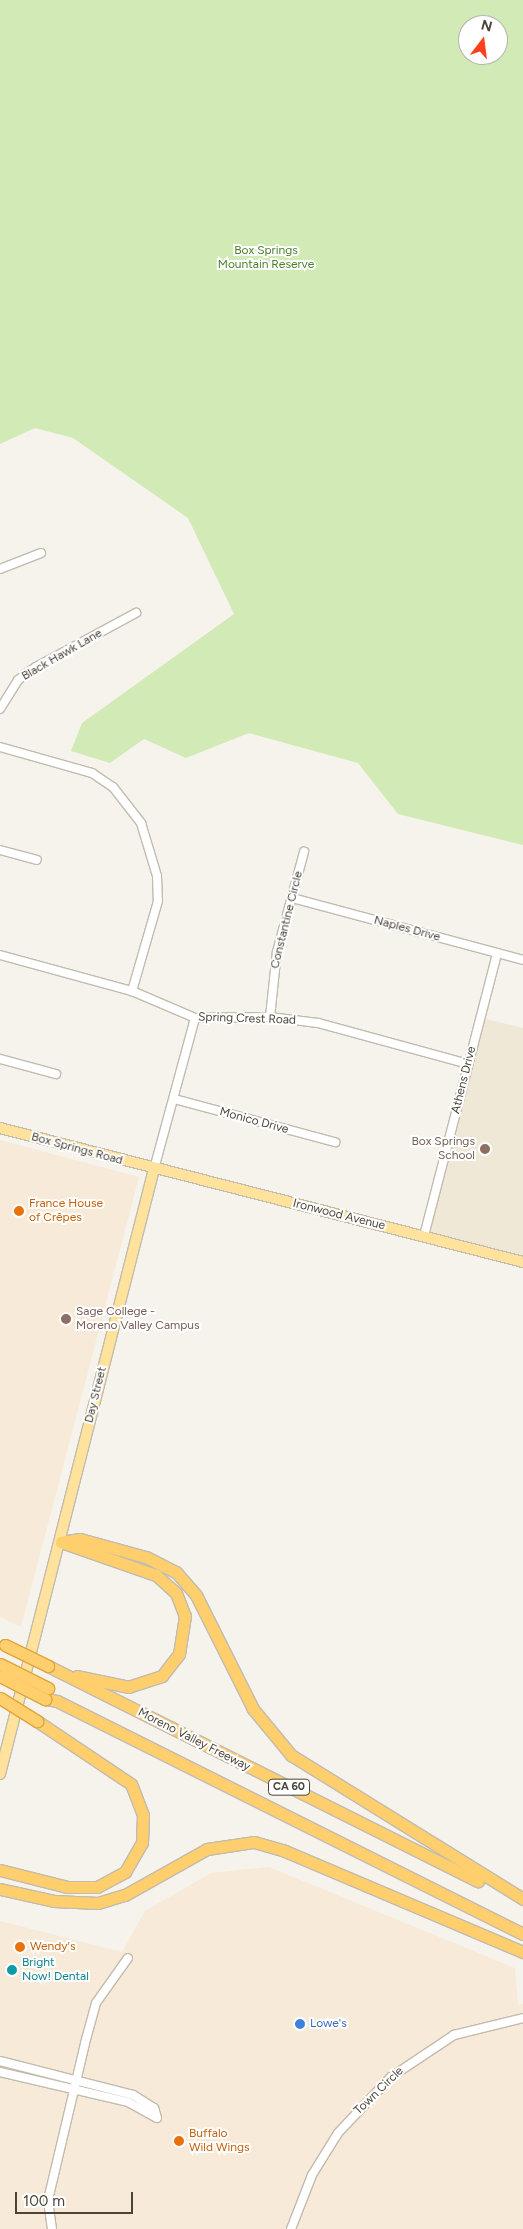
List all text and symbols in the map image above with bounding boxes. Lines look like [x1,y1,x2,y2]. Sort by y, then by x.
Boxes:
north arrow [458,15,508,65]
text: N [479,16,494,36]
park label: Box Springs Mountain Reserve [218,244,314,272]
street label: Black Hawk Lane [19,626,105,684]
street label: Constantine Circle [268,870,306,970]
street label: Naples Drive [372,913,442,945]
street label: Spring Crest Road [198,1010,296,1028]
street label: Athens Drive [449,1045,479,1115]
street label: Monico Drive [218,1105,290,1137]
street label: Box Springs Road [30,1130,124,1168]
place label: Box Springs School [411,1135,475,1163]
marker: Box Springs School [479,1143,491,1155]
place label: France House of Crêpes [29,1197,103,1225]
street label: Ironwood Avenue [291,1197,387,1233]
marker: France House of Crêpes [13,1205,25,1217]
place label: Sage College - Moreno Valley Campus [76,1305,200,1333]
marker: Sage College - Moreno Valley Campus [60,1313,72,1325]
street label: Day Street [82,1366,110,1424]
street label: Moreno Valley Freeway [135,1705,253,1775]
road number: CA 60 [268,1778,310,1795]
place label: Wendy's [30,1940,76,1954]
marker: Wendy's [14,1941,26,1953]
place label: Bright Now! Dental [22,1956,89,1984]
marker: Bright Now! Dental [6,1964,18,1976]
place label: Lowe's [310,2017,347,2031]
marker: Lowe's [294,2018,306,2030]
street label: Town Circle [351,2064,407,2118]
place label: Buffalo Wild Wings [189,2127,250,2155]
marker: Buffalo Wild Wings [173,2135,185,2147]
scale bar [18,2182,135,2214]
text: 100 m [23,2192,65,2210]

